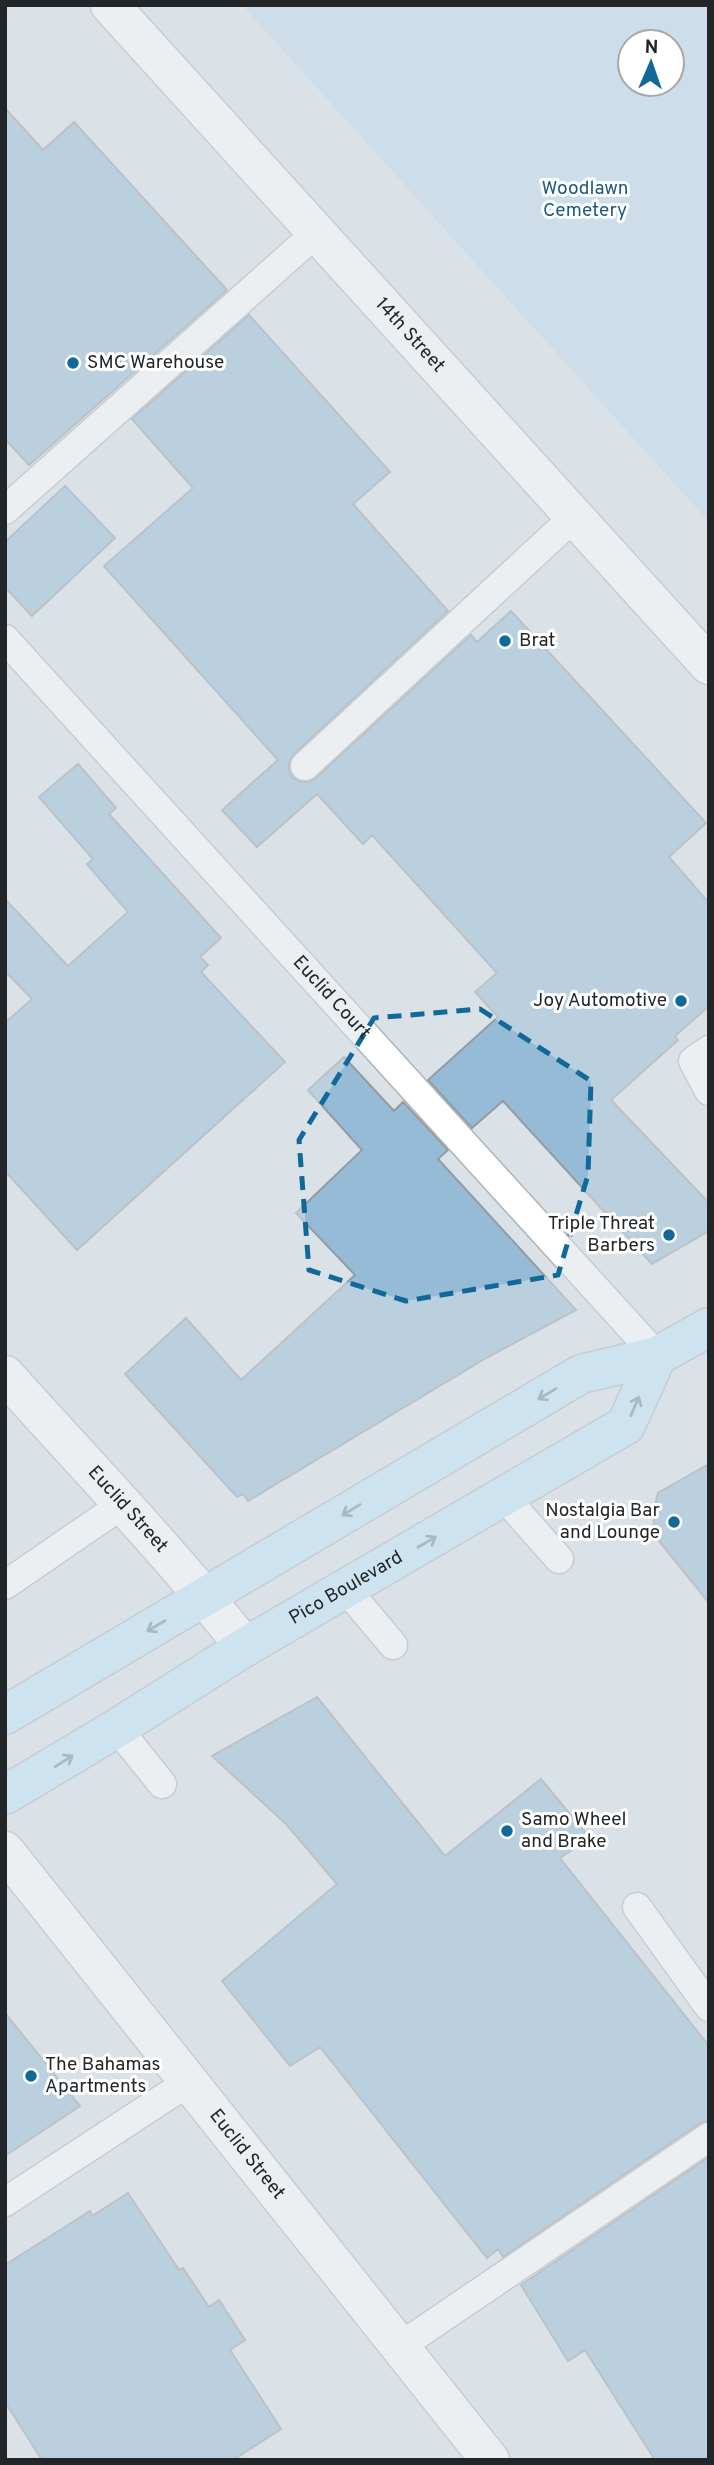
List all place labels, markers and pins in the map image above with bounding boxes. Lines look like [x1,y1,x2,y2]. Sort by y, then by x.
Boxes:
place label: SMC Warehouse [87,351,224,375]
marker: SMC Warehouse [65,355,81,371]
place label: Brat [519,629,555,653]
marker: Brat [497,633,513,649]
place label: Joy Automotive [533,989,667,1013]
marker: Joy Automotive [673,993,689,1009]
place label: Triple Threat Barbers [548,1212,655,1258]
marker: Triple Threat Barbers [661,1227,677,1243]
place label: Nostalgia Bar and Lounge [545,1499,661,1545]
marker: Nostalgia Bar and Lounge [666,1514,682,1530]
place label: Samo Wheel and Brake [521,1808,626,1854]
marker: Samo Wheel and Brake [499,1823,515,1839]
place label: The Bahamas Apartments [45,2053,161,2099]
marker: The Bahamas Apartments [23,2068,39,2084]

